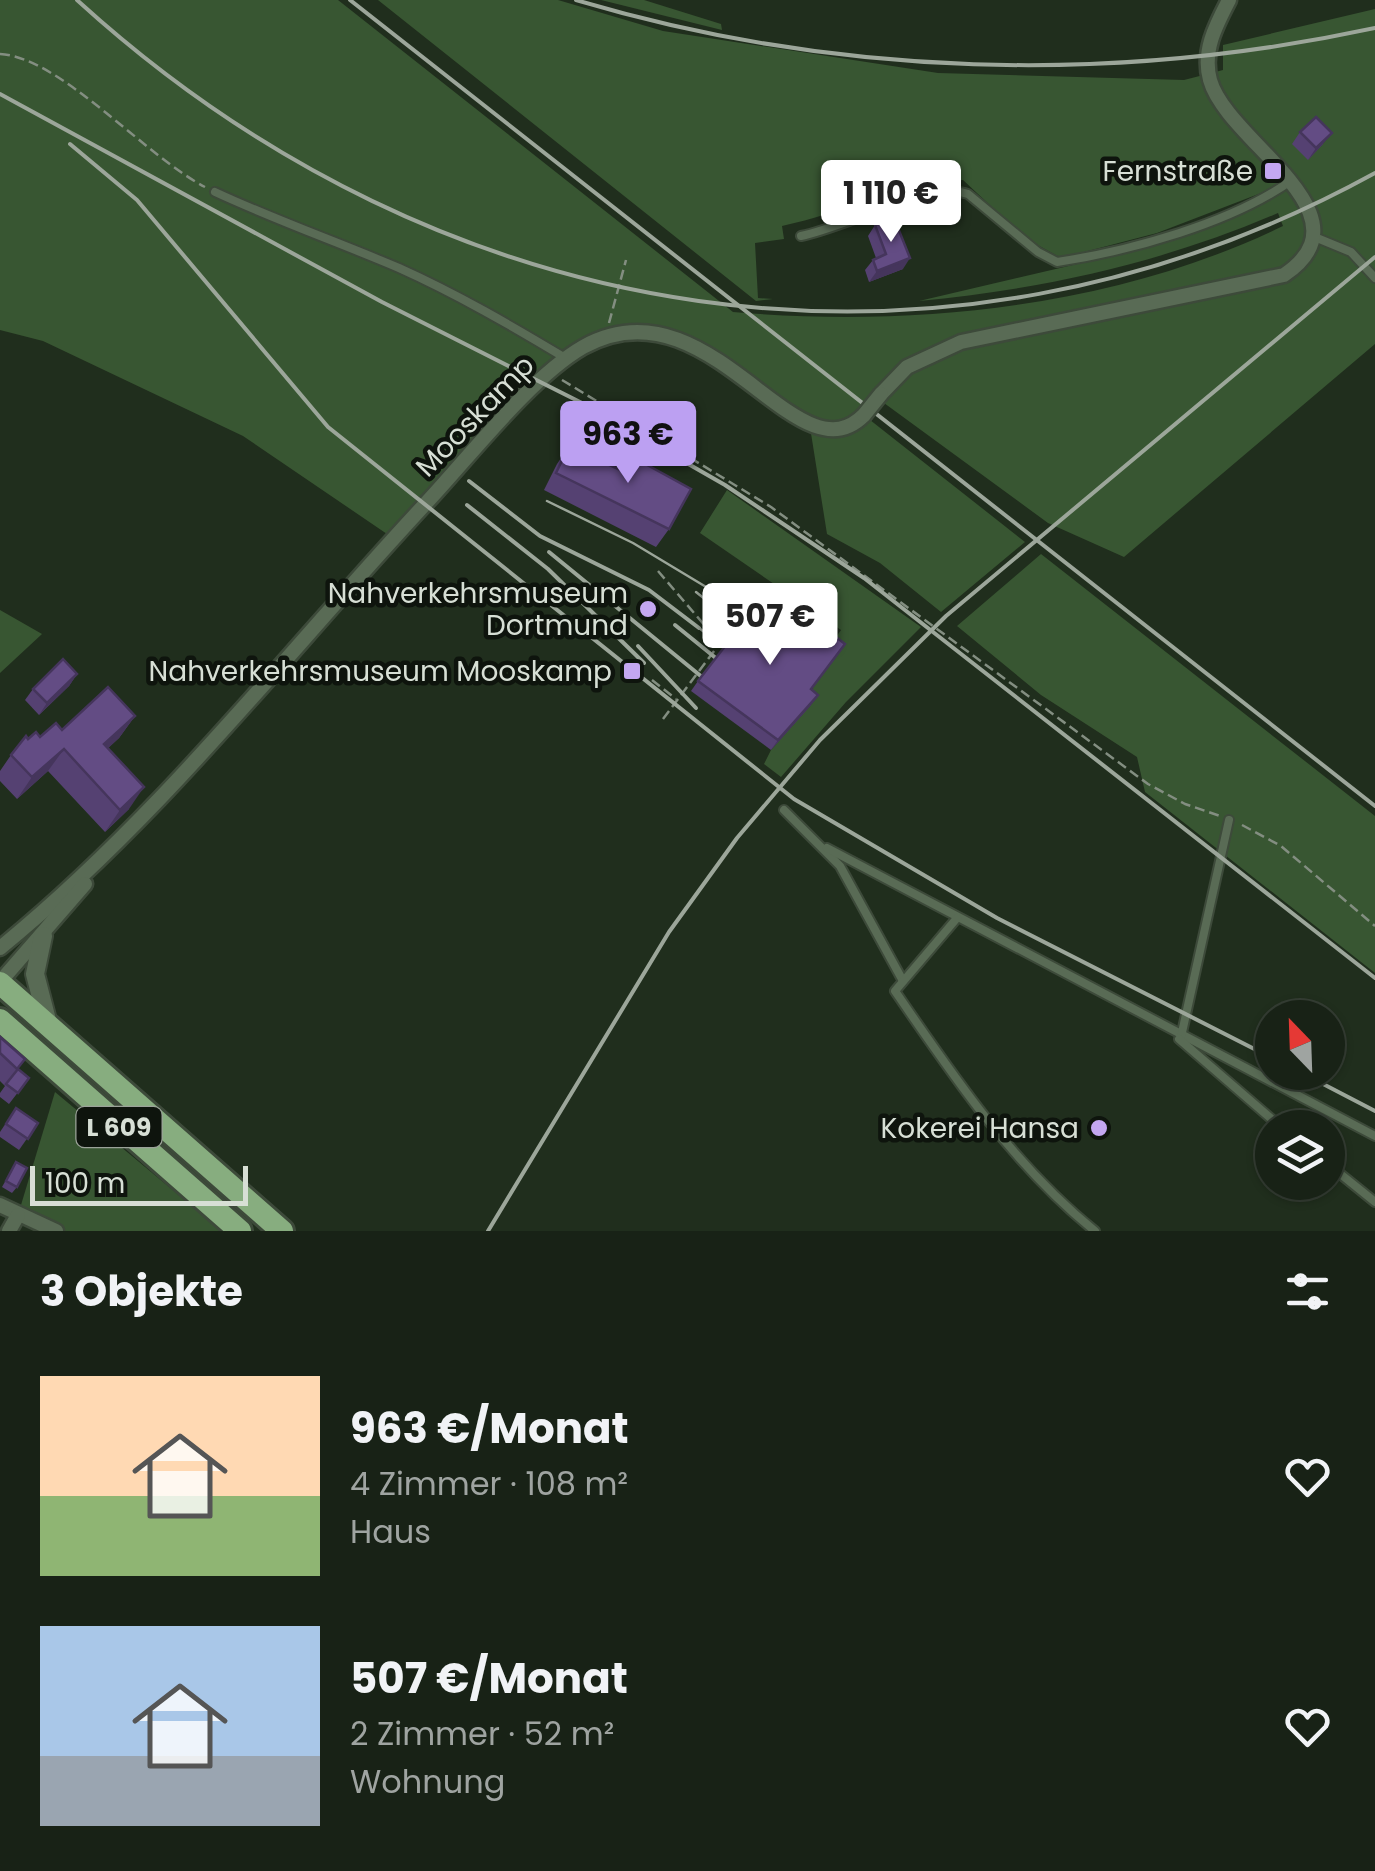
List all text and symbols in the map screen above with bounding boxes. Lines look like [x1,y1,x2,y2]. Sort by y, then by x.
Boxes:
place label: Fernstraße [1103,152,1253,191]
pin: 1 110 € [799,160,983,245]
marker: Fernstraße [1262,160,1284,182]
text: 1 110 € [843,170,939,215]
street label: Mooskamp [407,346,543,486]
pin: 963 € [558,401,698,486]
text: 963 € [582,411,674,456]
place label: Nahverkehrsmuseum Dortmund [328,574,628,645]
pin: 507 € [700,583,840,668]
text: 507 € [724,593,816,638]
marker: Nahverkehrsmuseum Dortmund [637,598,659,620]
place label: Nahverkehrsmuseum Mooskamp [149,652,612,691]
marker: Nahverkehrsmuseum Mooskamp [621,660,643,682]
north arrow [1255,1000,1345,1090]
map controls [1255,1000,1345,1200]
road number: L 609 [76,1107,162,1147]
place label: Kokerei Hansa [881,1109,1079,1148]
button: layers [1255,1110,1345,1200]
marker: Kokerei Hansa [1088,1117,1110,1139]
scale bar [30,1161,248,1206]
text: 100 m [45,1164,125,1203]
text: 3 Objekte [40,1262,243,1321]
icon: filters [1280,1264,1335,1319]
text: 963 €/Monat [350,1399,629,1458]
icon: home [120,1416,240,1536]
icon: heart [1280,1449,1335,1504]
text: 4 Zimmer · 108 m² [350,1461,628,1506]
text: Haus [350,1509,431,1554]
text: 507 €/Monat [350,1649,628,1708]
icon: home [120,1666,240,1786]
icon: heart [1280,1699,1335,1754]
text: 2 Zimmer · 52 m² [350,1711,614,1756]
text: Wohnung [350,1759,505,1804]

